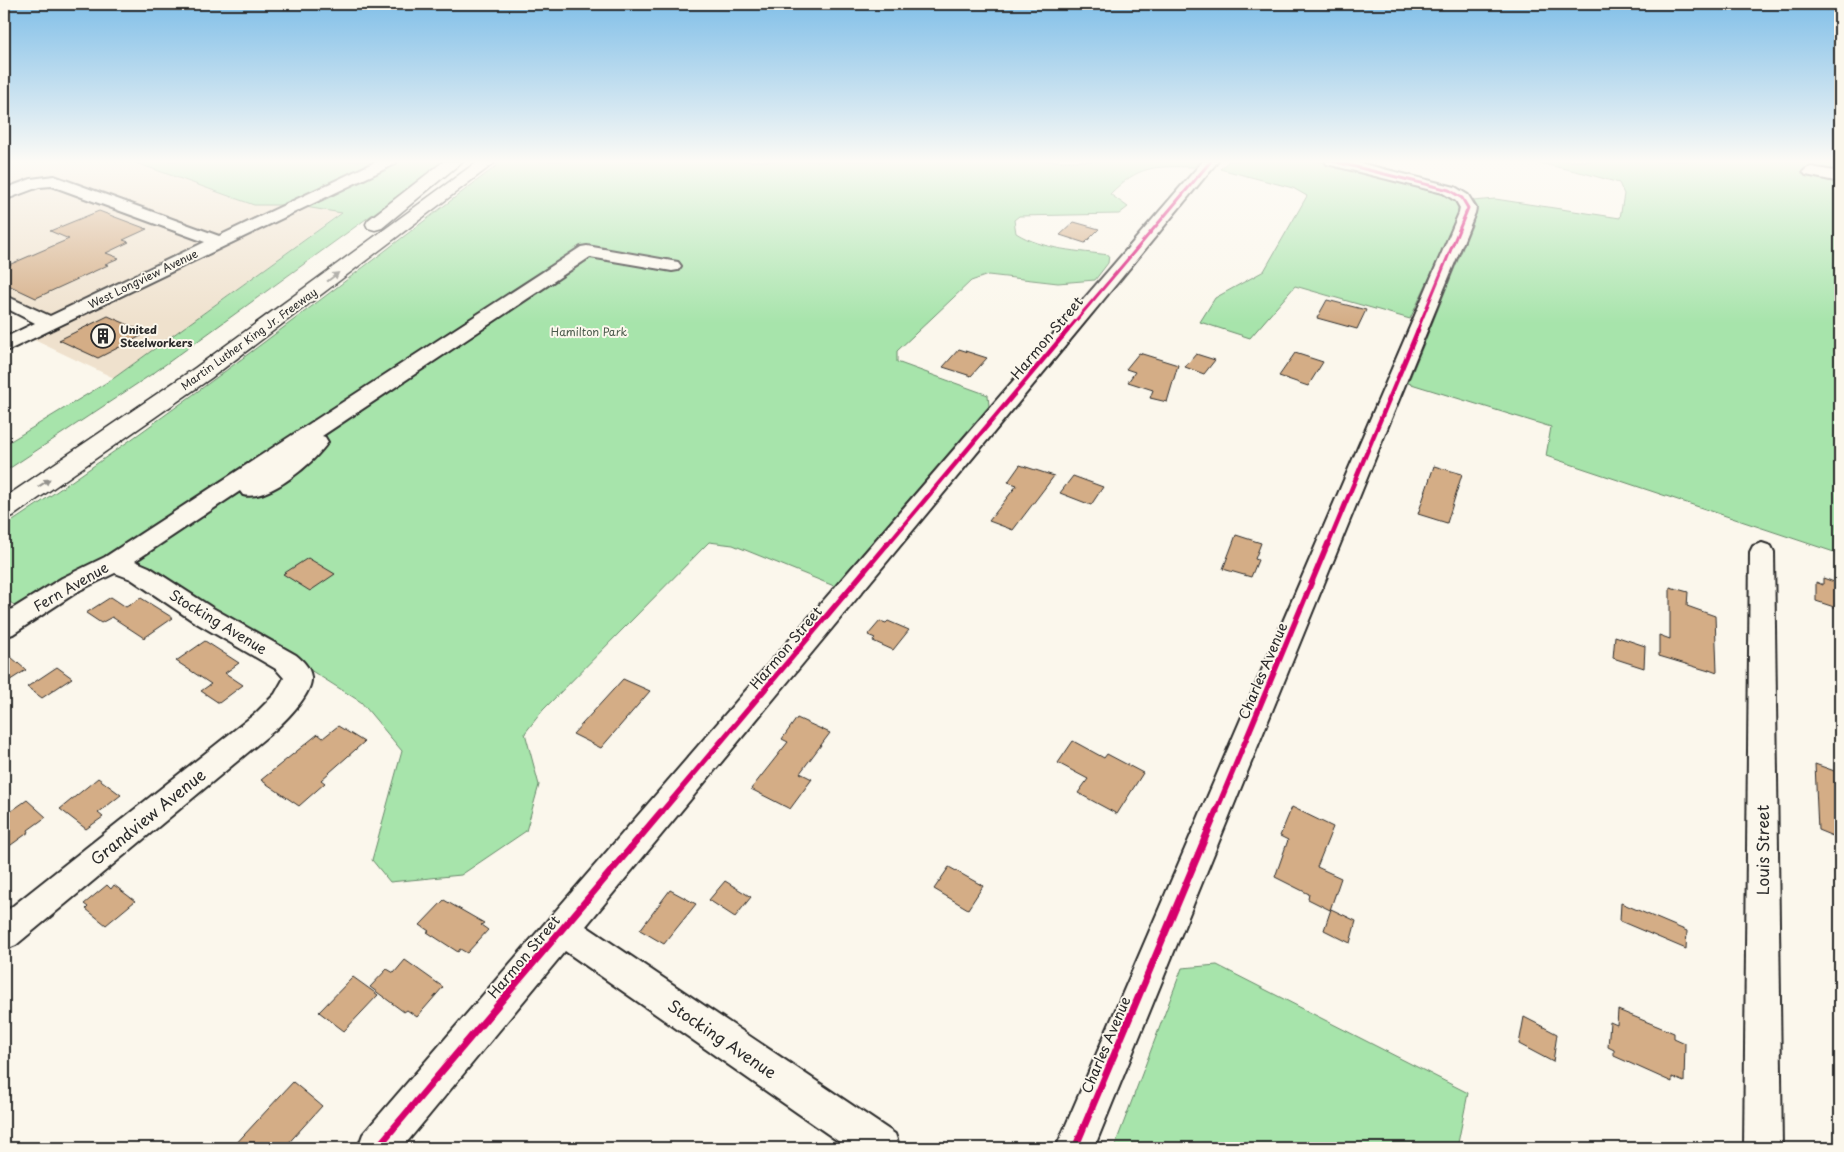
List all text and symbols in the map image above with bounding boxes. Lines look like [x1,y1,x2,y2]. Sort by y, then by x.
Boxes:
street label: West Longview Avenue [85,245,200,312]
one-way arrow [326,271,339,282]
street label: Martin Luther King Jr. Freeway [177,283,320,394]
street label: Harmon Street [1006,291,1088,384]
place label: United Steelworkers [120,321,192,351]
building icon: United Steelworkers [90,323,116,349]
park label: Hamilton Park [551,323,628,340]
one-way arrow [38,478,51,488]
street label: Fern Avenue [29,556,112,616]
street label: Stocking Avenue [165,584,271,659]
street label: Harmon Street [745,601,827,694]
street label: Charles Avenue [1233,619,1293,723]
street label: Grandview Avenue [85,762,210,870]
street label: Louis Street [1750,804,1774,895]
street label: Harmon Street [483,910,565,1003]
street label: Stocking Avenue [663,993,782,1084]
street label: Charles Avenue [1076,993,1136,1097]

